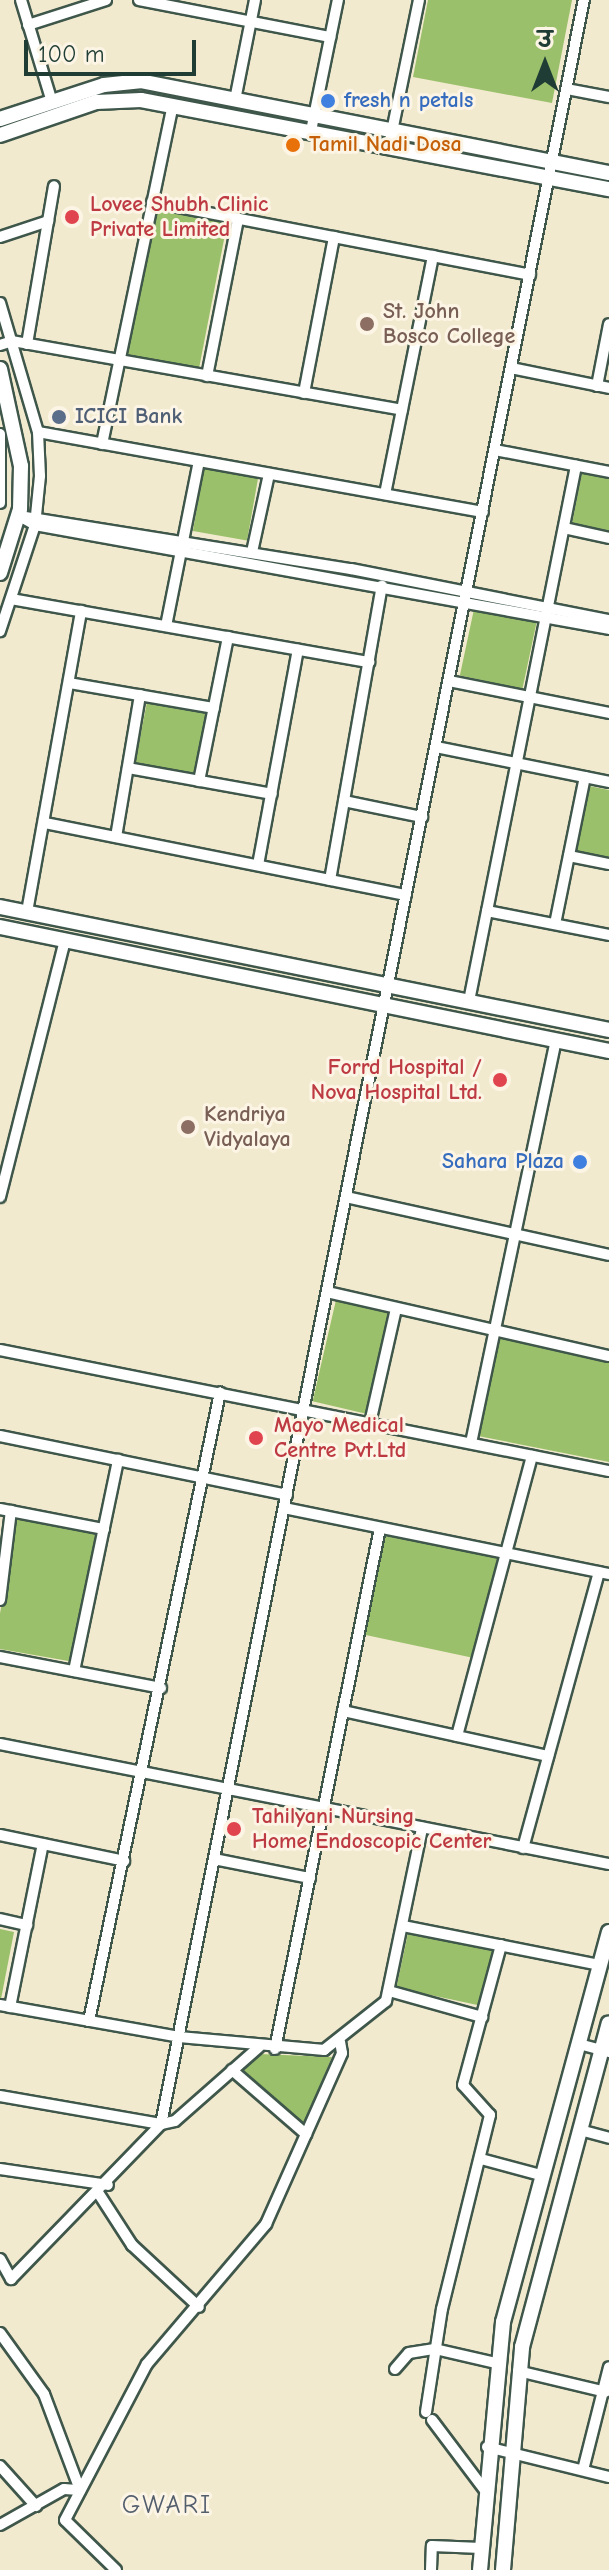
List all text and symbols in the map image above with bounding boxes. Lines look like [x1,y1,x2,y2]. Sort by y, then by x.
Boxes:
scale bar [28,24,200,74]
north arrow [505,24,585,104]
text: उ [538,27,552,53]
text: 100 m [38,40,105,68]
place label: fresh n petals [344,88,473,114]
marker: fresh n petals [319,92,337,110]
place label: Tamil Nadi Dosa [309,132,462,158]
marker: Tamil Nadi Dosa [284,136,302,154]
place label: Lovee Shubh Clinic Private Limited [90,191,268,242]
marker: Lovee Shubh Clinic Private Limited [61,206,83,228]
place label: St. John Bosco College [383,298,515,350]
marker: St. John Bosco College [358,315,376,333]
place label: ICICI Bank [75,404,182,430]
marker: ICICI Bank [50,408,68,426]
place label: Forrd Hospital / Nova Hospital Ltd. [311,1054,482,1106]
marker: Forrd Hospital / Nova Hospital Ltd. [489,1069,511,1091]
place label: Kendriya Vidyalaya [204,1101,291,1152]
marker: Kendriya Vidyalaya [179,1118,197,1136]
place label: Sahara Plaza [442,1149,564,1175]
marker: Sahara Plaza [571,1153,589,1171]
place label: Mayo Medical Centre Pvt.Ltd [274,1412,406,1464]
marker: Mayo Medical Centre Pvt.Ltd [245,1427,267,1449]
place label: Tahilyani Nursing Home Endoscopic Center [252,1803,491,1854]
marker: Tahilyani Nursing Home Endoscopic Center [223,1818,245,1840]
district label: GWARI [122,2490,212,2522]

